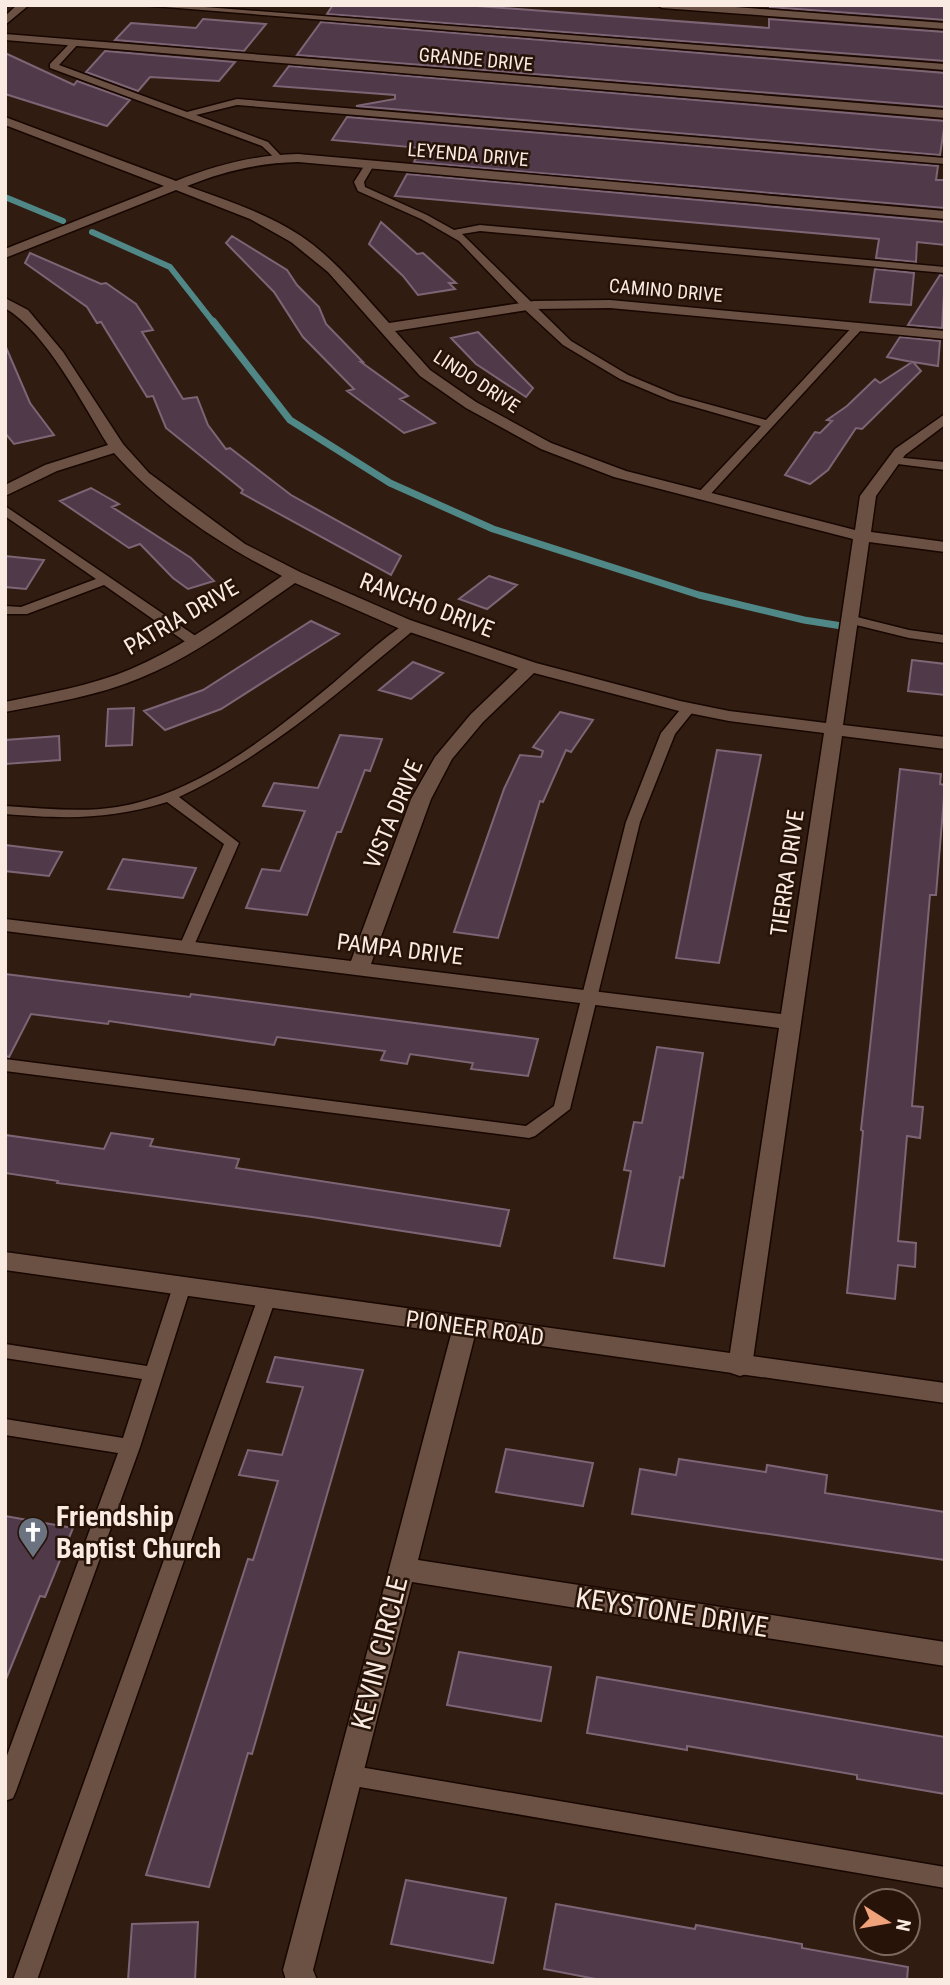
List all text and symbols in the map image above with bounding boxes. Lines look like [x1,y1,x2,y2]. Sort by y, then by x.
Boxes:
street label: GRANDE DRIVE [418,43,534,76]
street label: LEYENDA DRIVE [406,138,529,171]
street label: CAMINO DRIVE [608,274,724,307]
street label: LINDO DRIVE [429,345,524,418]
street label: RANCHO DRIVE [356,568,498,643]
street label: PATRIA DRIVE [119,574,243,661]
street label: VISTA DRIVE [358,756,428,873]
street label: TIERRA DRIVE [765,808,810,938]
street label: PAMPA DRIVE [335,928,465,971]
street label: PIONEER ROAD [404,1305,546,1352]
place label: Friendship Baptist Church [56,1500,221,1565]
church icon: Friendship Baptist Church [16,1515,50,1559]
street label: KEVIN CIRCLE [345,1573,414,1733]
street label: KEYSTONE DRIVE [573,1581,770,1644]
north arrow [852,1887,922,1957]
text: N [891,1917,916,1933]

